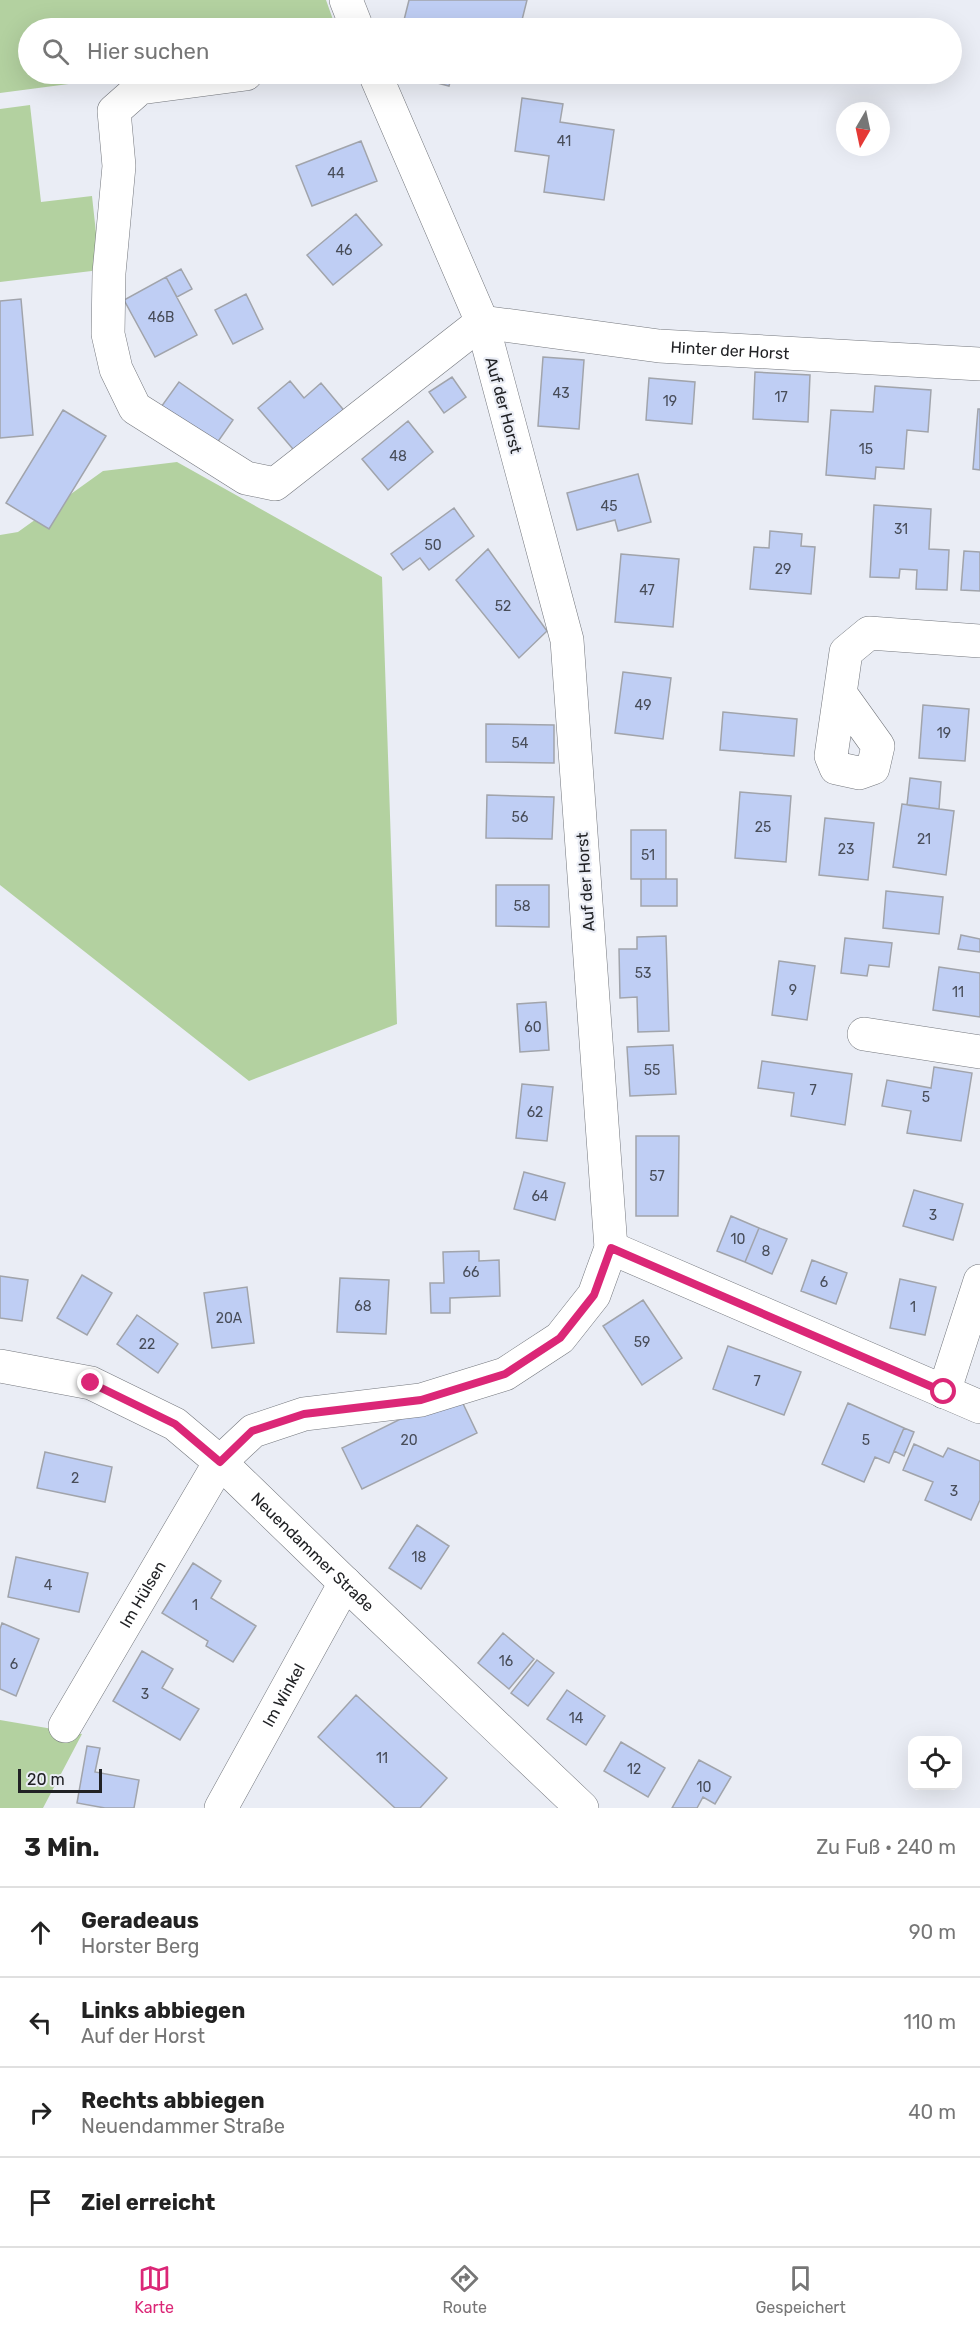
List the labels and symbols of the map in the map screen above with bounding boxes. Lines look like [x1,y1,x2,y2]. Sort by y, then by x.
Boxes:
north arrow [836,102,890,156]
house number: 41 [557,133,571,150]
house number: 44 [327,165,345,182]
house number: 46 [335,242,353,259]
house number: 46B [148,309,174,326]
street label: Hinter der Horst [670,338,790,363]
street label: Auf der Horst [482,355,526,455]
house number: 43 [552,385,570,402]
house number: 17 [774,389,788,406]
house number: 19 [663,393,677,410]
house number: 15 [859,441,873,458]
house number: 48 [389,448,407,465]
house number: 45 [600,498,618,515]
house number: 31 [894,521,908,538]
house number: 50 [424,537,442,554]
house number: 29 [775,561,791,578]
house number: 47 [639,582,655,599]
house number: 52 [495,598,511,615]
house number: 49 [635,697,651,714]
house number: 19 [937,725,951,742]
house number: 54 [511,735,529,752]
house number: 56 [512,809,528,826]
house number: 25 [755,819,771,836]
house number: 21 [917,831,931,848]
street label: Auf der Horst [573,832,598,932]
house number: 23 [838,841,854,858]
house number: 51 [641,847,655,864]
house number: 58 [513,898,531,915]
house number: 53 [635,965,651,982]
house number: 9 [789,982,797,999]
house number: 11 [952,984,964,1001]
house number: 60 [524,1019,542,1036]
house number: 55 [644,1062,660,1079]
house number: 7 [809,1082,817,1099]
house number: 5 [922,1089,930,1106]
house number: 62 [527,1104,543,1121]
house number: 57 [649,1168,665,1185]
house number: 64 [531,1188,549,1205]
house number: 3 [929,1207,937,1224]
house number: 10 [731,1231,746,1248]
house number: 8 [762,1243,771,1260]
house number: 66 [463,1264,479,1281]
house number: 6 [820,1274,828,1291]
house number: 68 [354,1298,372,1315]
house number: 1 [910,1299,916,1316]
house number: 20A [216,1310,243,1327]
house number: 59 [634,1334,650,1351]
house number: 22 [139,1336,155,1353]
route end [77,1369,103,1395]
house number: 7 [753,1373,761,1390]
route start [930,1378,956,1404]
house number: 20 [400,1432,418,1449]
house number: 5 [862,1432,870,1449]
house number: 2 [71,1470,79,1487]
house number: 3 [950,1483,958,1500]
street label: Neuendammer Straße [247,1489,378,1616]
house number: 18 [412,1549,427,1566]
street label: Im Hülsen [116,1557,170,1631]
house number: 4 [44,1577,53,1594]
house number: 1 [192,1597,198,1614]
house number: 16 [499,1653,513,1670]
house number: 6 [10,1656,18,1673]
street label: Im Winkel [259,1660,309,1730]
house number: 3 [141,1686,149,1703]
house number: 14 [569,1710,584,1727]
house number: 11 [376,1750,388,1767]
house number: 12 [627,1761,641,1778]
scale bar [18,1766,102,1794]
house number: 10 [697,1779,712,1796]

